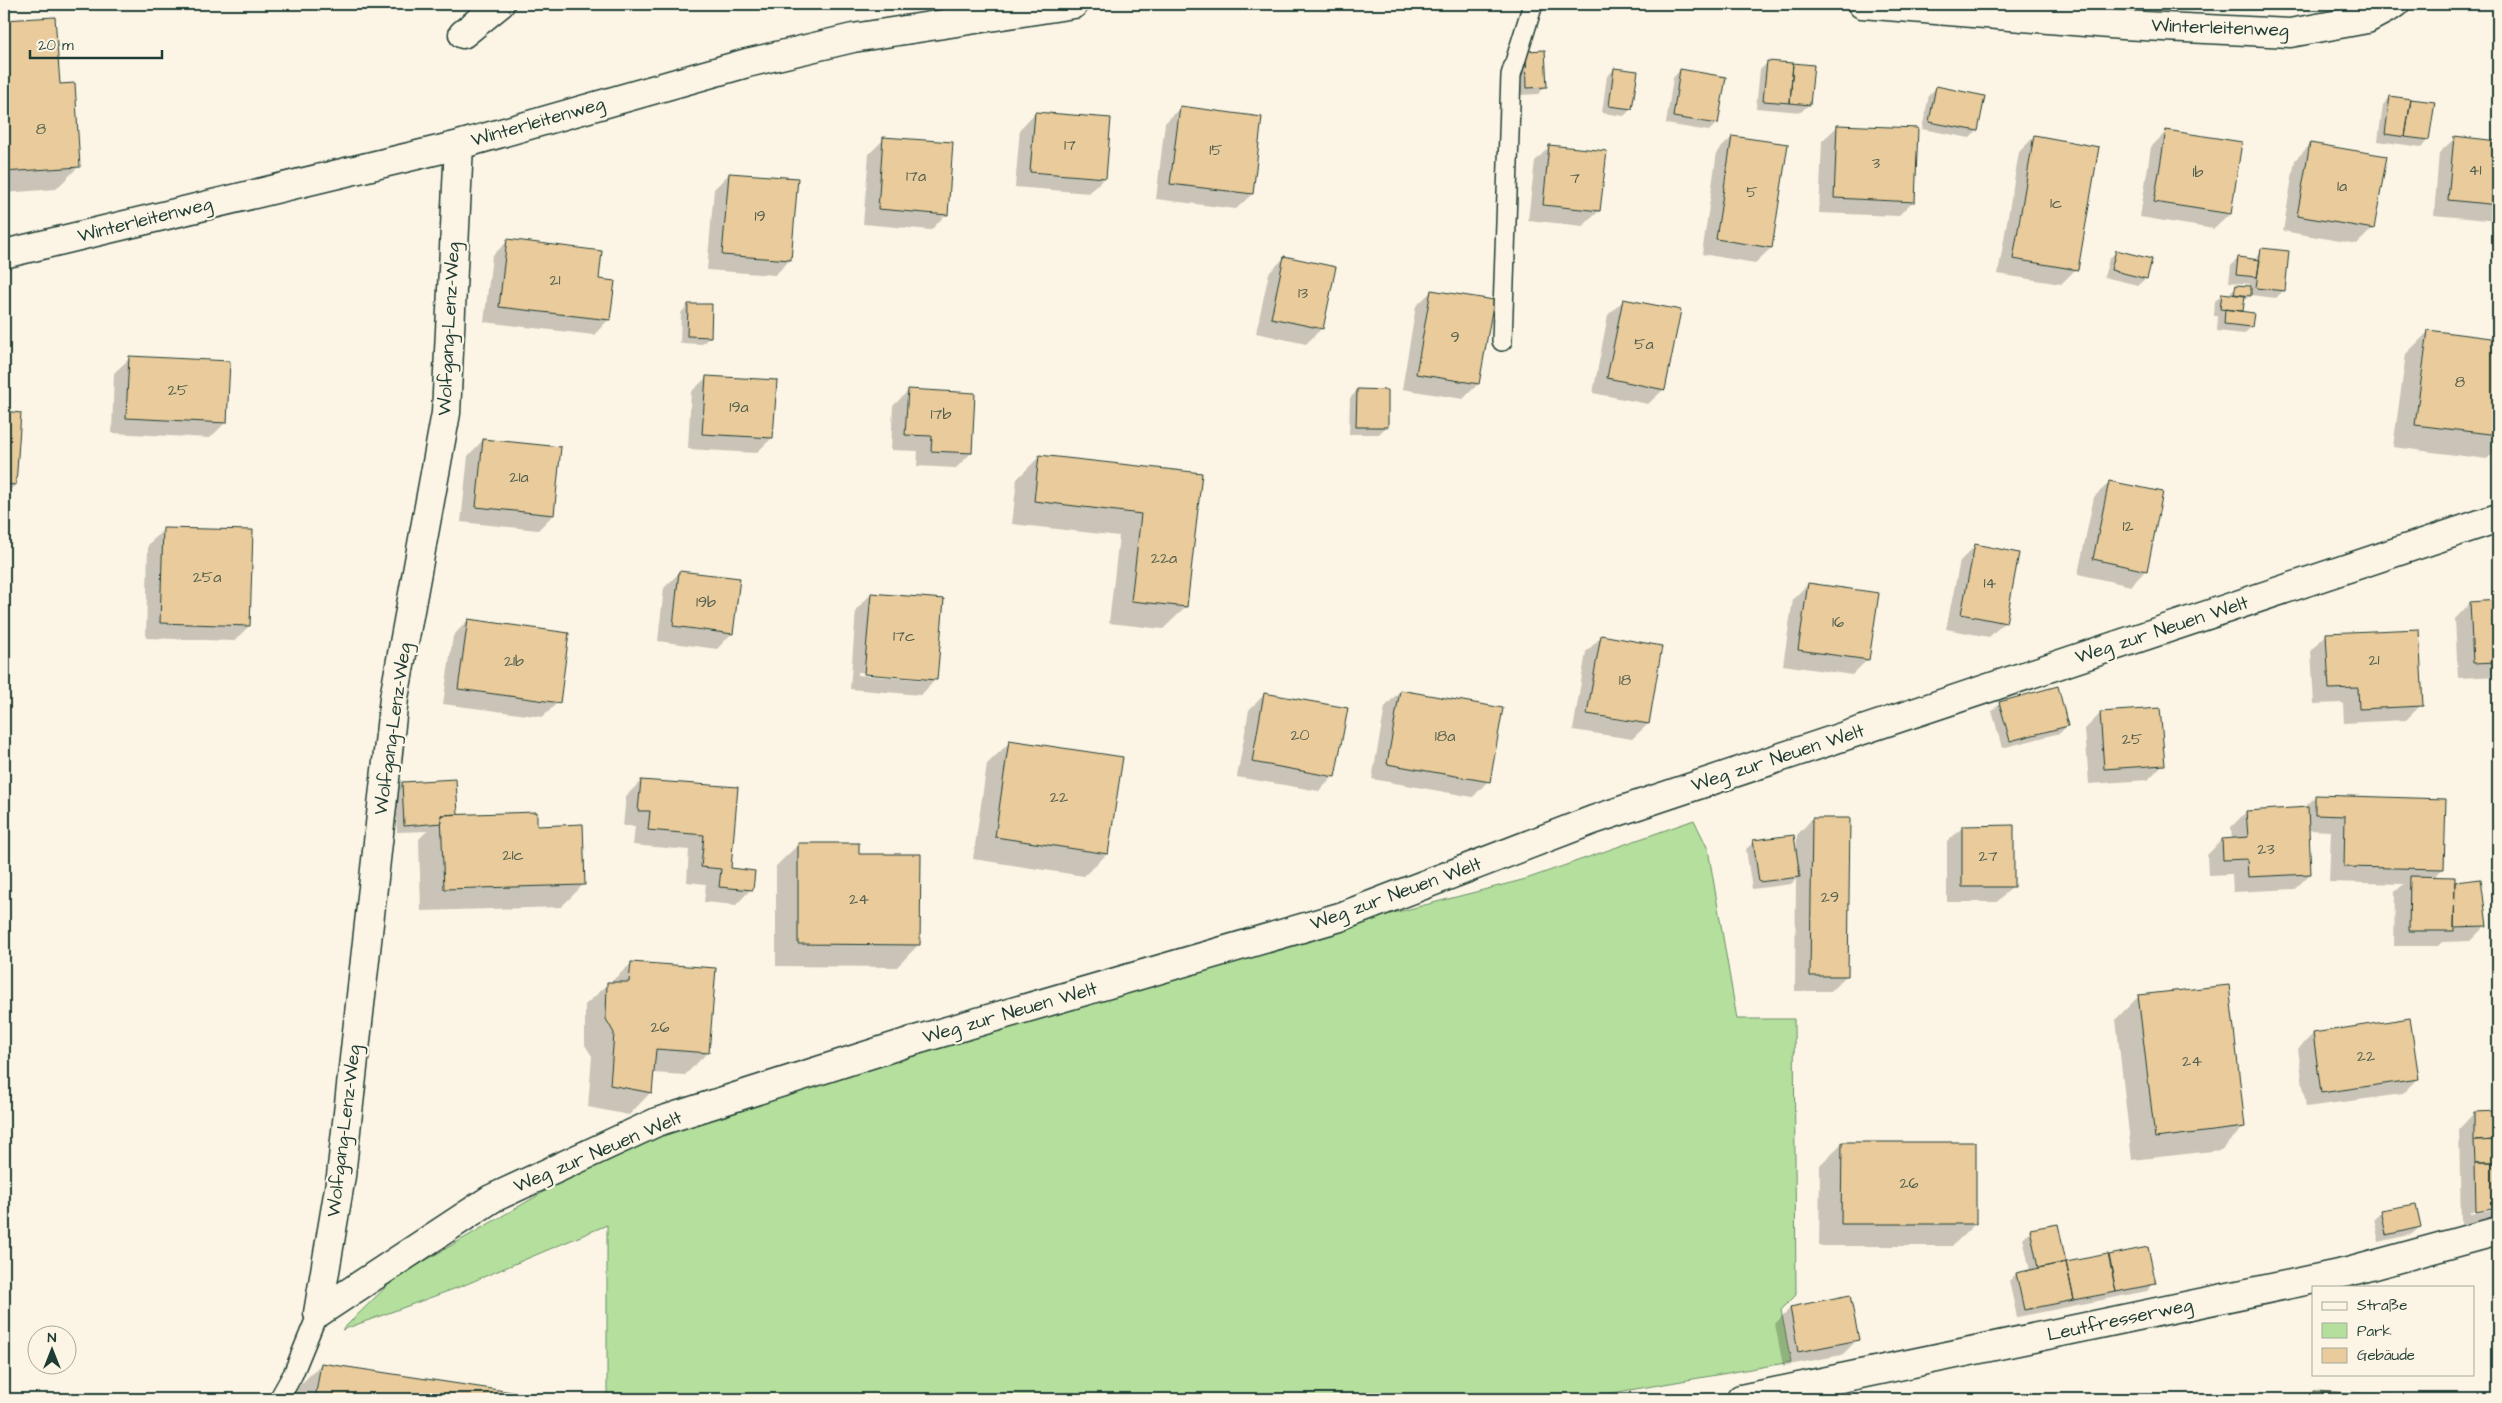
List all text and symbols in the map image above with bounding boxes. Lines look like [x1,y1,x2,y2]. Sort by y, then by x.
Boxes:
street label: Winterleitenweg [2151,12,2289,45]
scale bar [30,28,162,60]
text: 20 m [38,35,74,56]
street label: Winterleitenweg [468,90,608,155]
house number: 8 [36,118,46,140]
house number: 17 [1064,134,1076,156]
house number: 15 [1209,139,1223,161]
house number: 3 [1872,152,1880,174]
house number: 41 [2469,159,2481,181]
house number: 1b [2192,161,2204,183]
house number: 17a [906,165,926,187]
house number: 7 [1570,167,1580,189]
house number: 1a [2337,175,2347,197]
house number: 5 [1746,181,1758,203]
street label: Winterleitenweg [75,190,216,251]
house number: 1c [2050,192,2062,214]
house number: 19 [754,205,766,227]
street label: Wolfgang-Lenz-Weg [431,241,468,416]
house number: 21 [549,269,561,291]
house number: 13 [1298,282,1308,304]
house number: 9 [1450,326,1460,348]
house number: 5a [1634,333,1654,355]
house number: 8 [2455,371,2465,393]
house number: 25 [168,379,189,401]
house number: 19a [729,396,749,418]
house number: 17b [931,403,951,425]
house number: 21a [509,466,529,488]
house number: 12 [2122,515,2134,537]
house number: 22a [1151,547,1177,569]
house number: 25a [193,566,221,588]
house number: 14 [1984,572,1997,594]
street label: Weg zur Neuen Welt [2072,589,2253,672]
house number: 19b [696,591,716,613]
house number: 16 [1832,611,1844,633]
house number: 17c [893,625,915,647]
street label: Wolfgang-Lenz-Weg [368,641,419,817]
house number: 21 [2368,649,2380,671]
house number: 21b [504,650,524,672]
house number: 18 [1619,669,1631,691]
street label: Weg zur Neuen Welt [1688,717,1869,800]
house number: 20 [1290,724,1310,746]
house number: 18a [1435,725,1455,747]
house number: 25 [2122,728,2143,750]
house number: 22 [1050,786,1068,808]
house number: 23 [2257,838,2275,860]
house number: 21c [502,844,524,866]
house number: 27 [1979,845,1998,867]
street label: Weg zur Neuen Welt [1306,850,1486,939]
house number: 29 [1821,886,1839,908]
house number: 24 [849,888,869,910]
street label: Weg zur Neuen Welt [919,975,1101,1052]
house number: 26 [650,1016,670,1038]
street label: Wolfgang-Lenz-Weg [320,1043,369,1219]
house number: 22 [2357,1045,2375,1067]
house number: 24 [2182,1050,2202,1072]
street label: Weg zur Neuen Welt [510,1104,687,1201]
house number: 26 [1899,1172,1919,1194]
legend [2312,1286,2474,1376]
street label: Leutfresserweg [2045,1291,2196,1350]
text: Straße [2357,1295,2407,1316]
text: Park [2357,1321,2392,1342]
north arrow [28,1326,78,1376]
text: N [48,1328,57,1348]
text: Gebäude [2357,1345,2415,1366]

